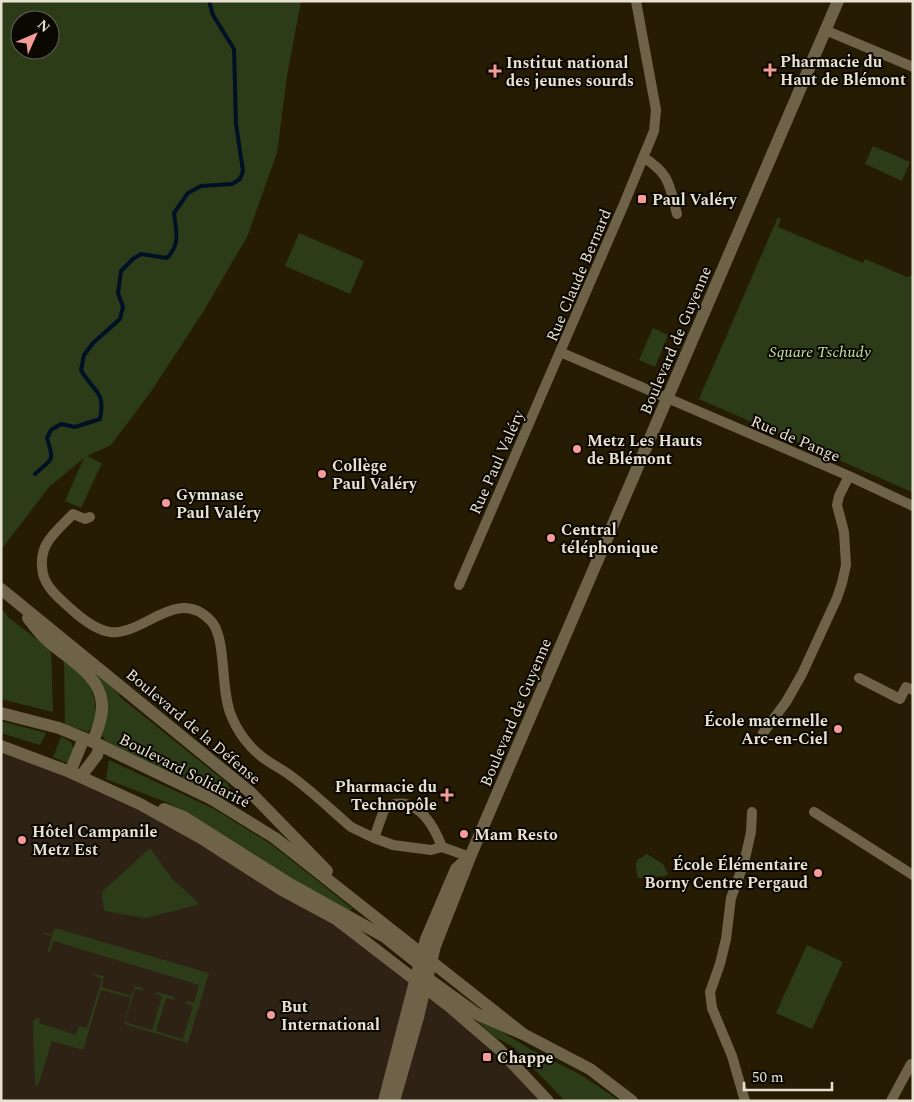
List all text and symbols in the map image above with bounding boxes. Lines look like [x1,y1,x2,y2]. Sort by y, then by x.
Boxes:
north arrow [10,10,60,60]
text: N [32,15,55,38]
place label: Pharmacie du Haut de Blémont [780,50,906,92]
place label: Institut national des jeunes sourds [506,51,634,93]
marker: Institut national des jeunes sourds [488,64,502,78]
marker: Pharmacie du Haut de Blémont [764,64,776,76]
place label: Paul Valéry [652,188,738,212]
marker: Paul Valéry [636,193,648,205]
street label: Rue Claude Bernard [540,205,618,346]
street label: Boulevard de Guyenne [634,262,718,418]
park label: Square Tschudy [769,340,871,364]
street label: Rue Paul Valéry [463,405,531,518]
street label: Rue de Pange [747,409,844,469]
place label: Metz Les Hauts de Blémont [587,429,703,471]
marker: Metz Les Hauts de Blémont [571,443,583,455]
place label: Collège Paul Valéry [332,454,418,496]
marker: Collège Paul Valéry [316,468,328,480]
place label: Gymnase Paul Valéry [176,483,262,525]
marker: Gymnase Paul Valéry [160,497,172,509]
place label: Central téléphonique [561,518,658,560]
marker: Central téléphonique [545,532,557,544]
street label: Boulevard de Guyenne [474,634,558,790]
street label: Boulevard de la Défense [120,663,266,791]
place label: École maternelle Arc-en-Ciel [704,709,828,751]
marker: École maternelle Arc-en-Ciel [832,723,844,735]
street label: Boulevard Solidarité [115,727,254,814]
place label: Pharmacie du Technopôle [335,775,438,817]
marker: Pharmacie du Technopôle [441,789,453,801]
place label: Hôtel Campanile Metz Est [32,820,157,862]
place label: Mam Resto [474,823,558,847]
marker: Mam Resto [458,828,470,840]
marker: Hôtel Campanile Metz Est [16,834,28,846]
place label: École Élémentaire Borny Centre Pergaud [644,853,808,895]
marker: École Élémentaire Borny Centre Pergaud [812,867,824,879]
place label: But International [281,995,380,1037]
marker: But International [265,1009,277,1021]
place label: Chappe [497,1046,554,1070]
marker: Chappe [481,1051,493,1063]
scale bar [744,1060,832,1092]
text: 50 m [752,1066,784,1089]

